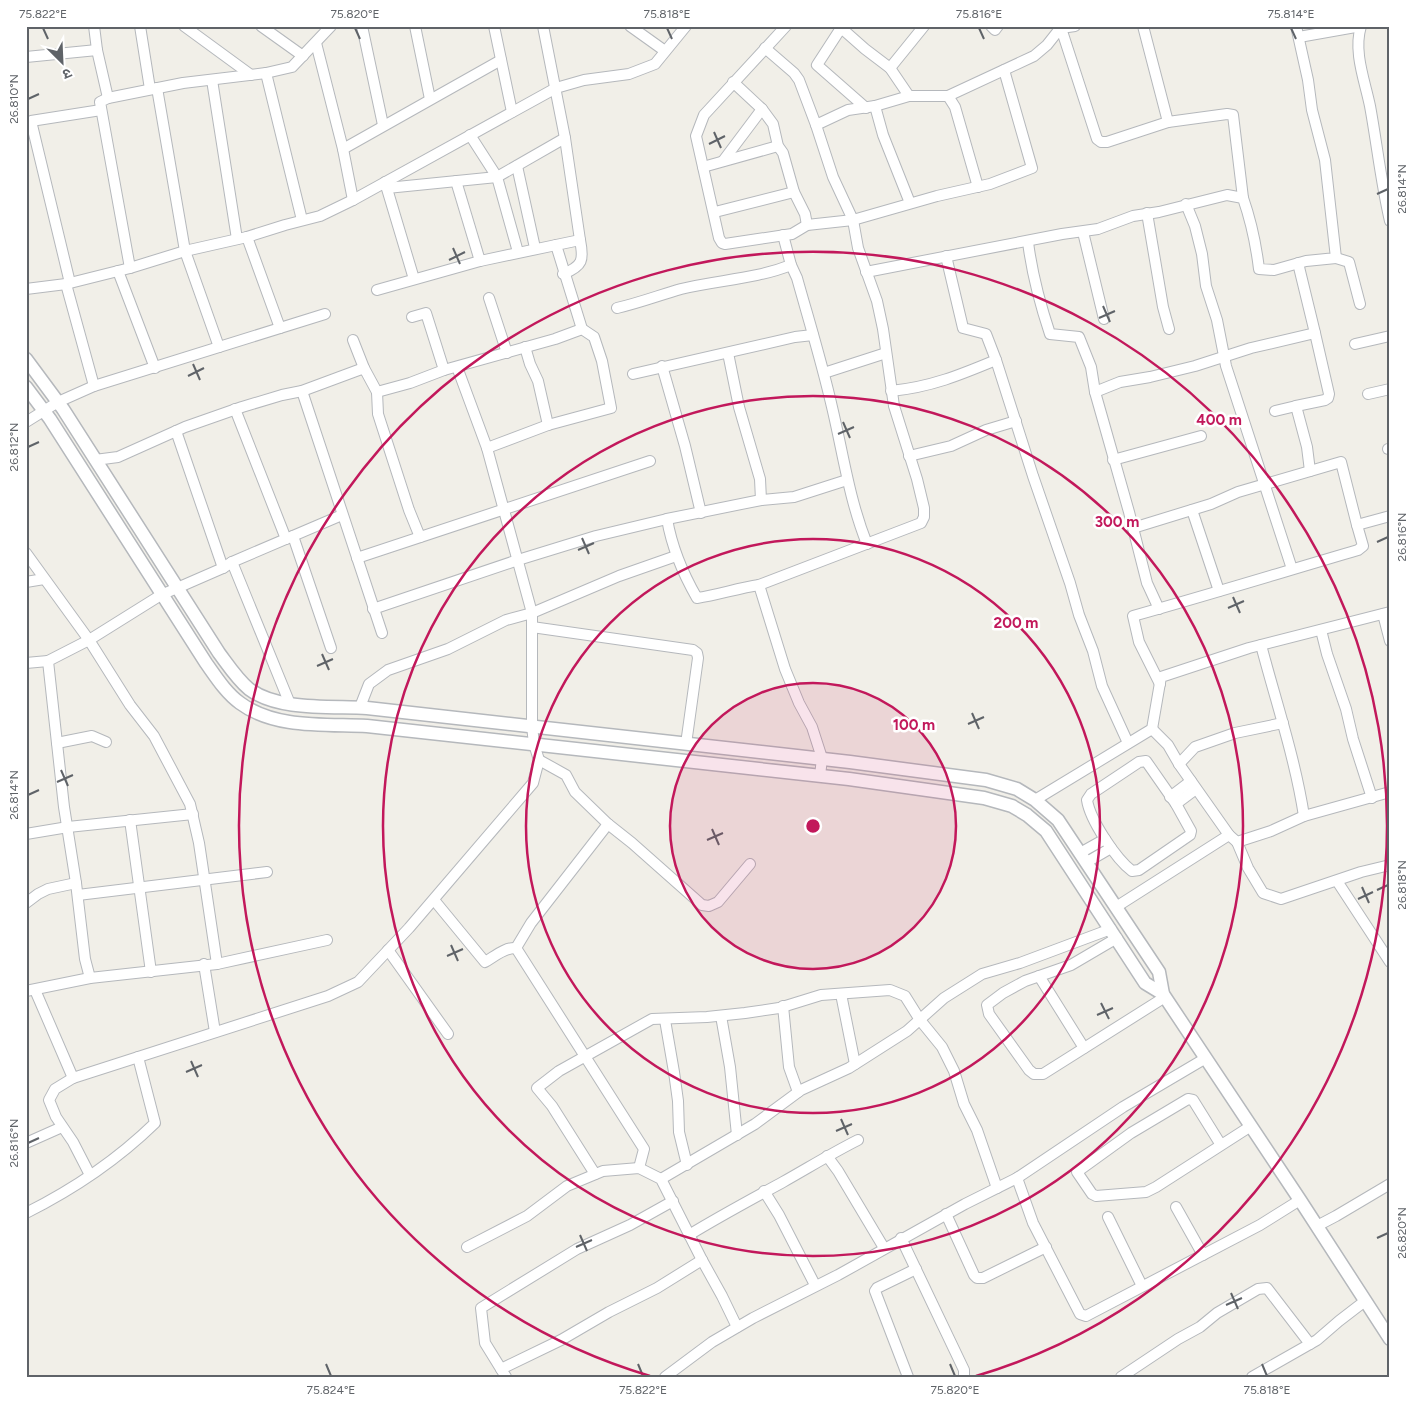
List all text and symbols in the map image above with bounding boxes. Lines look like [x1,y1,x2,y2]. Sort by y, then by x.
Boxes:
text: 75.822°E [19,7,67,21]
text: 75.820°E [330,7,380,21]
text: 75.818°E [643,7,691,21]
text: 75.816°E [956,7,1002,21]
text: 75.814°E [1267,7,1315,21]
north arrow [38,38,88,88]
text: उ [59,64,74,83]
text: 26.810°N [7,74,21,124]
text: 26.814°N [1395,164,1409,214]
text: 400 m [1196,411,1242,429]
text: 26.812°N [7,423,21,471]
text: 300 m [1095,513,1139,531]
text: 26.816°N [1395,513,1409,561]
text: 200 m [994,614,1038,632]
text: 100 m [893,716,935,734]
text: 26.814°N [7,770,21,820]
centre of rings [804,817,822,835]
text: 26.818°N [1395,860,1409,910]
text: 26.816°N [7,1119,21,1167]
text: 26.820°N [1395,1207,1409,1259]
text: 75.824°E [307,1383,355,1397]
text: 75.822°E [619,1383,667,1397]
text: 75.820°E [930,1383,980,1397]
text: 75.818°E [1243,1383,1291,1397]

